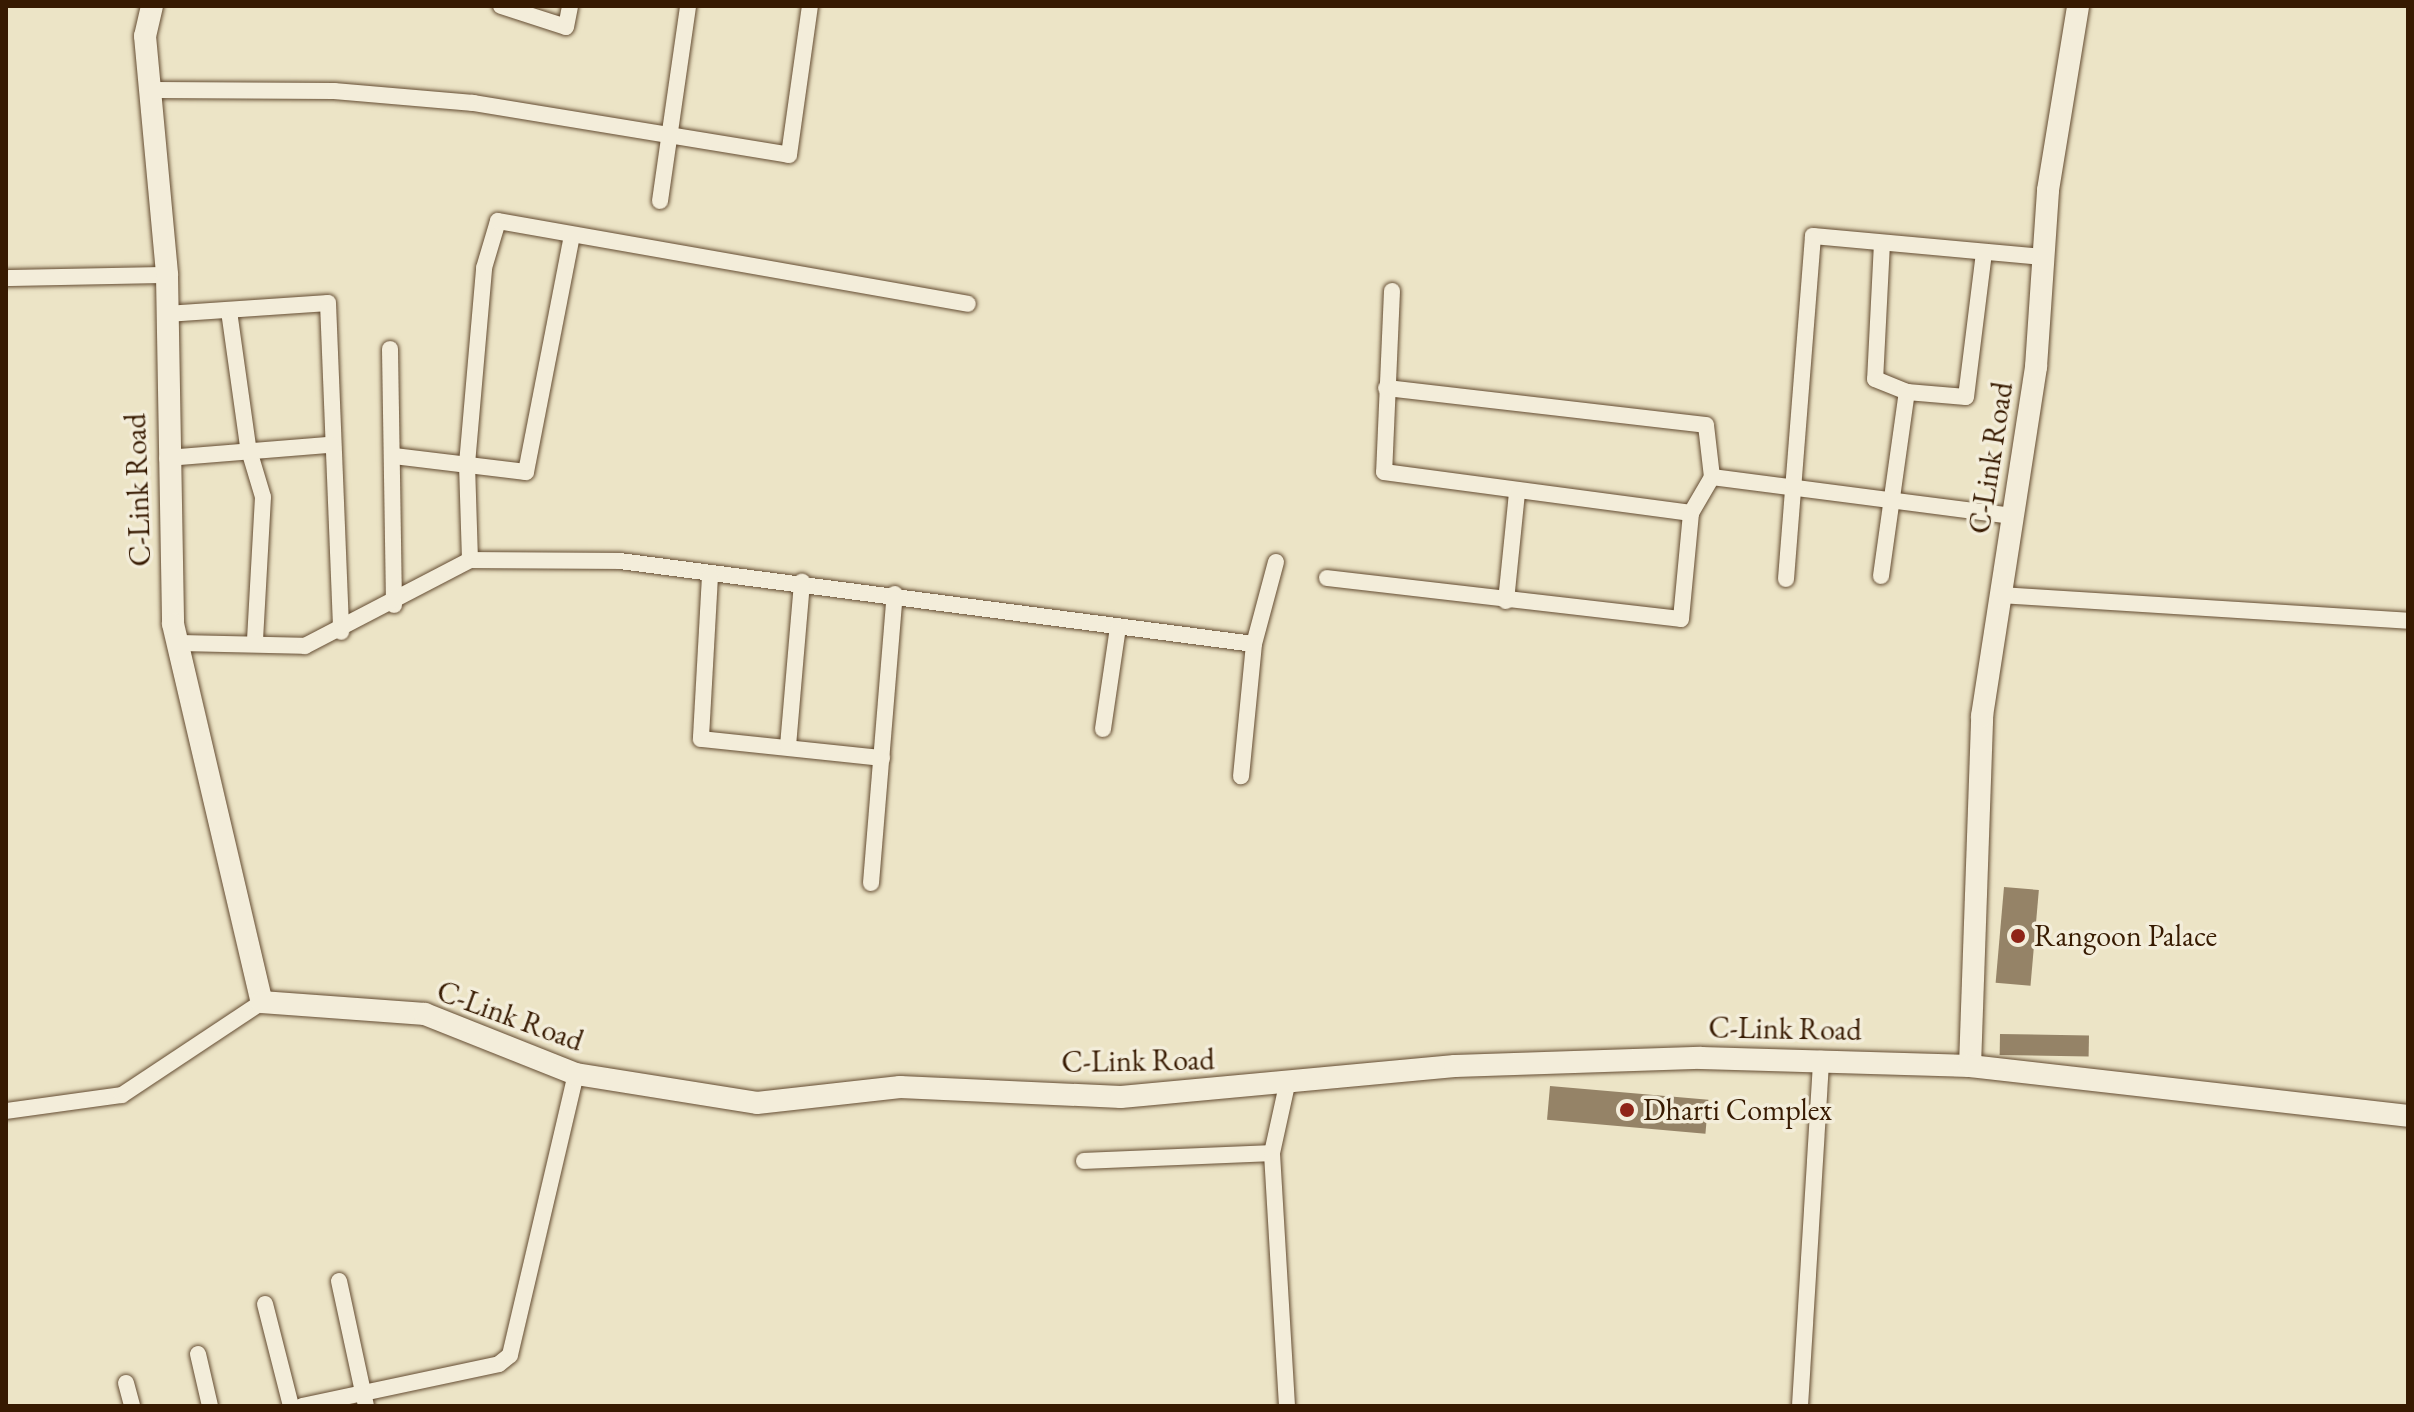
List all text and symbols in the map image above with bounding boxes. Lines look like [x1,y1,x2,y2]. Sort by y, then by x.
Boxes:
street label: C-Link Road [1961,380,2021,536]
street label: C-Link Road [117,413,159,567]
place label: Rangoon Palace [2034,918,2217,954]
marker: Rangoon Palace [2009,927,2027,945]
street label: C-Link Road [432,973,588,1059]
street label: C-Link Road [1708,1010,1862,1048]
street label: C-Link Road [1061,1042,1215,1080]
place label: Dharti Complex [1643,1092,1832,1128]
marker: Dharti Complex [1618,1101,1636,1119]

